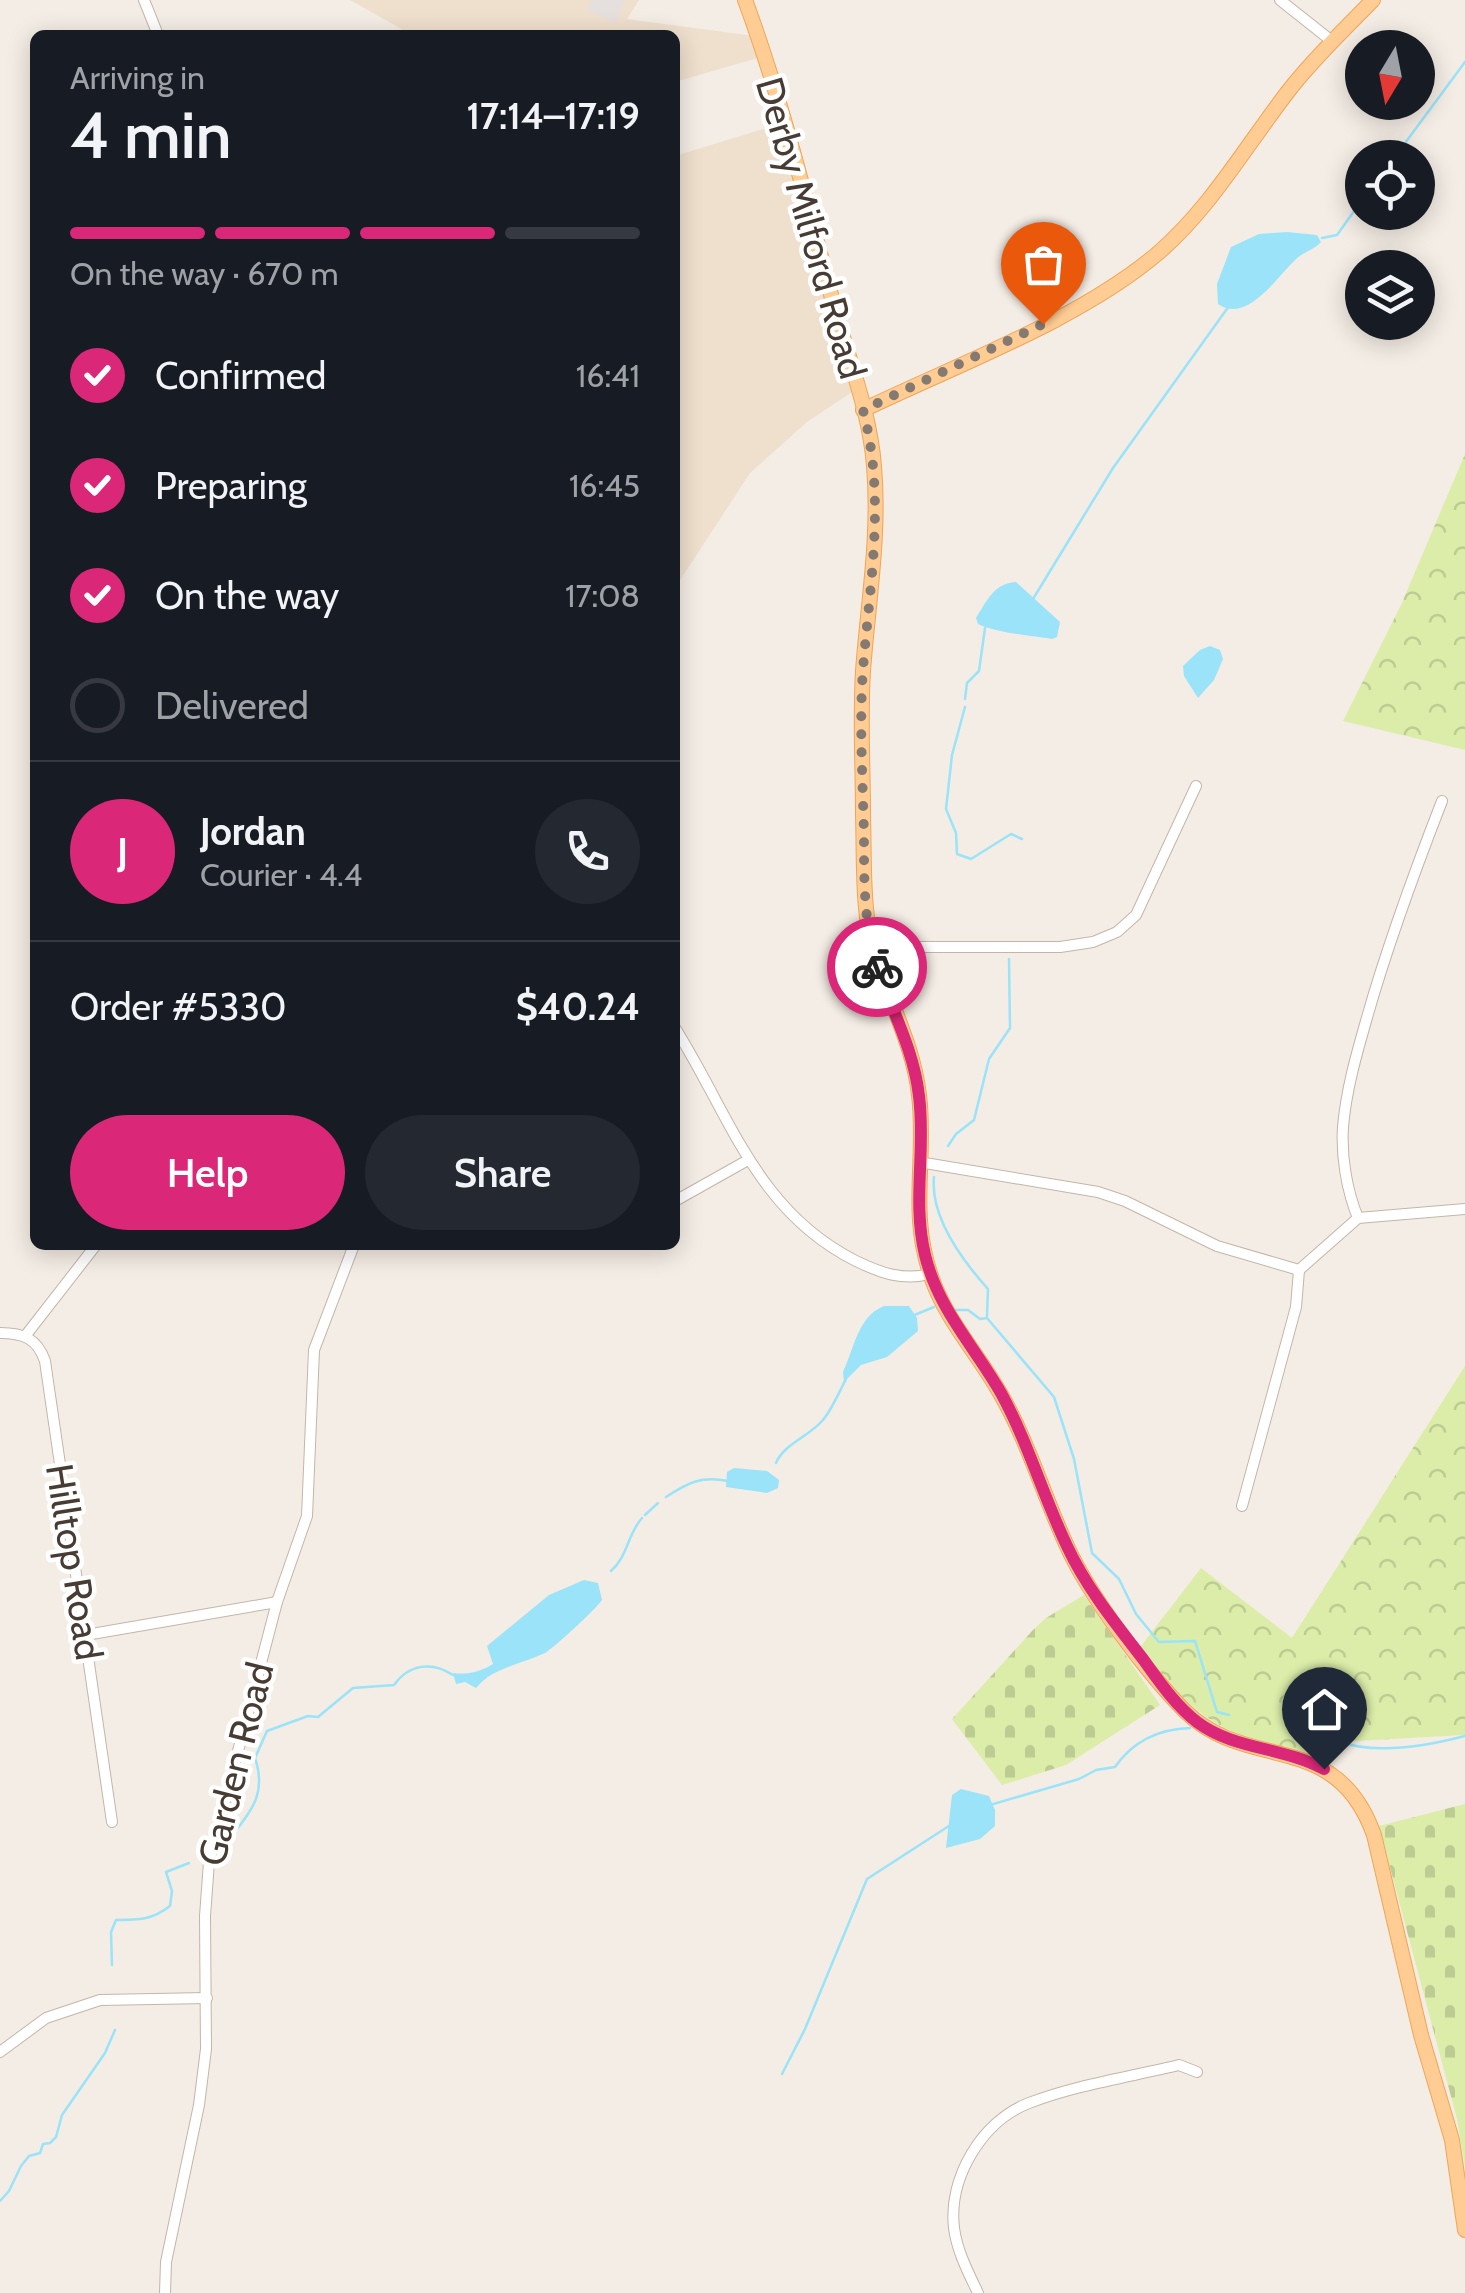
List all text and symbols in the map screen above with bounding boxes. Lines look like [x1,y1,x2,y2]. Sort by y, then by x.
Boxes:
north arrow [1345,30,1435,120]
map controls [1345,30,1435,340]
text: Arriving in [70,58,205,97]
street label: Derby Milford Road [746,72,877,384]
text: 17:14–17:19 [466,92,640,139]
text: 4 min [70,95,232,174]
button: locate [1345,140,1435,230]
pin [1001,222,1086,325]
icon: bag [1016,237,1071,292]
button: layers [1345,250,1435,340]
text: On the way · 670 m [70,254,339,293]
icon: check [70,348,125,403]
text: Confirmed [155,352,326,399]
text: 16:41 [576,356,640,395]
icon: check [70,458,125,513]
text: Preparing [155,462,307,509]
text: 16:45 [569,466,640,505]
icon: check [70,568,125,623]
text: On the way [155,572,339,619]
text: 17:08 [565,576,640,615]
text: Delivered [155,682,309,729]
button: phone [535,799,640,904]
text: Jordan [200,808,306,855]
text: J [117,828,128,875]
text: Courier · 4.4 [200,855,362,894]
courier [827,917,927,1017]
icon: bike [850,940,905,995]
text: Order #5330 [70,983,287,1030]
text: $40.24 [516,983,640,1030]
button: Help [70,1115,345,1230]
button: Share [365,1115,640,1230]
street label: Hilltop Road [36,1460,113,1663]
street label: Garden Road [188,1657,283,1871]
pin [1282,1667,1367,1770]
icon: home [1297,1682,1352,1737]

